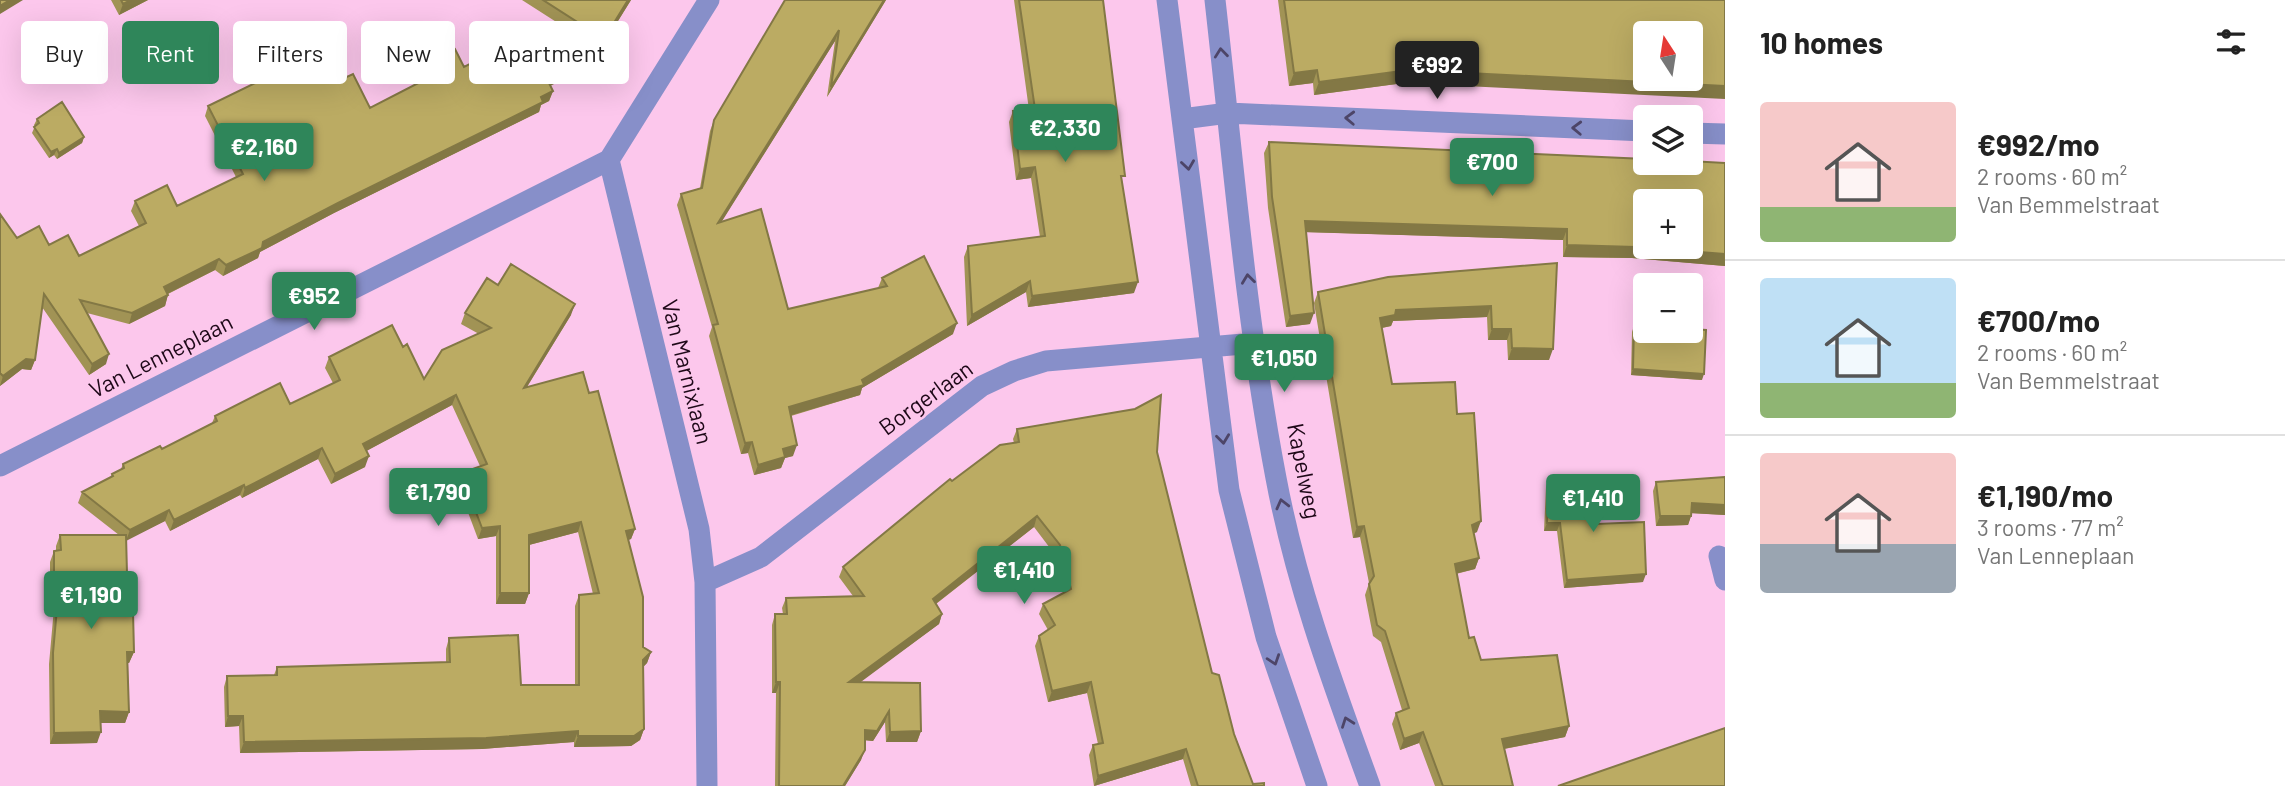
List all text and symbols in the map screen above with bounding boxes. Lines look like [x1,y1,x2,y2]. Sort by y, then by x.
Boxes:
chip: Buy [21,21,108,84]
chip: Rent [122,21,219,84]
chip: Filters [233,21,347,84]
chip: New [361,21,455,84]
chip: Apartment [469,21,629,84]
north arrow [1633,21,1703,91]
map controls [1633,21,1703,343]
icon: filters [2212,23,2250,61]
text: 10 homes [1760,24,1883,60]
pin: €992 [1396,42,1478,101]
one-way arrow [1214,48,1229,59]
text: €992 [1411,50,1463,78]
pin: €2,330 [1008,104,1122,164]
button: layers [1633,105,1703,175]
one-way arrow [1344,110,1355,125]
text: €2,330 [1029,113,1101,141]
one-way arrow [1571,120,1582,135]
pin: €2,160 [207,124,321,183]
text: €992/mo [1977,126,2100,162]
icon: home [1816,130,1900,214]
text: €2,160 [230,132,298,160]
pin: €700 [1451,138,1533,198]
text: €700 [1466,147,1518,175]
one-way arrow [1180,159,1195,171]
text: 2 rooms · 60 m² [1977,162,2127,190]
button: + [1633,189,1703,259]
text: Van Bemmelstraat [1977,190,2160,218]
pin: €952 [273,272,355,332]
button: − [1633,273,1703,343]
one-way arrow [1240,274,1255,285]
text: €952 [288,281,340,309]
street label: Van Marnixlaan [656,296,719,447]
text: €700/mo [1977,302,2100,338]
icon: home [1816,306,1900,390]
street label: Van Lenneplaan [84,307,237,403]
pin: €1,050 [1227,334,1341,394]
text: 2 rooms · 60 m² [1977,338,2127,366]
text: €1,050 [1251,343,1317,371]
street label: Borgerlaan [873,354,978,441]
text: Van Bemmelstraat [1977,366,2160,394]
street label: Kapelweg [1282,421,1328,521]
one-way arrow [1216,433,1231,445]
pin: €1,790 [381,468,495,528]
pin: €1,410 [1536,475,1650,534]
text: €1,790 [405,477,471,505]
text: €1,190/mo [1977,477,2113,513]
icon: home [1816,481,1900,565]
text: €1,410 [1562,483,1624,511]
one-way arrow [1276,498,1290,510]
text: 3 rooms · 77 m² [1977,513,2124,541]
text: Van Lenneplaan [1977,541,2134,569]
pin: €1,410 [967,546,1081,606]
text: €1,410 [993,555,1055,583]
pin: €1,190 [34,572,148,631]
text: €1,190 [60,580,122,608]
one-way arrow [1266,654,1280,666]
one-way arrow [1341,716,1355,728]

